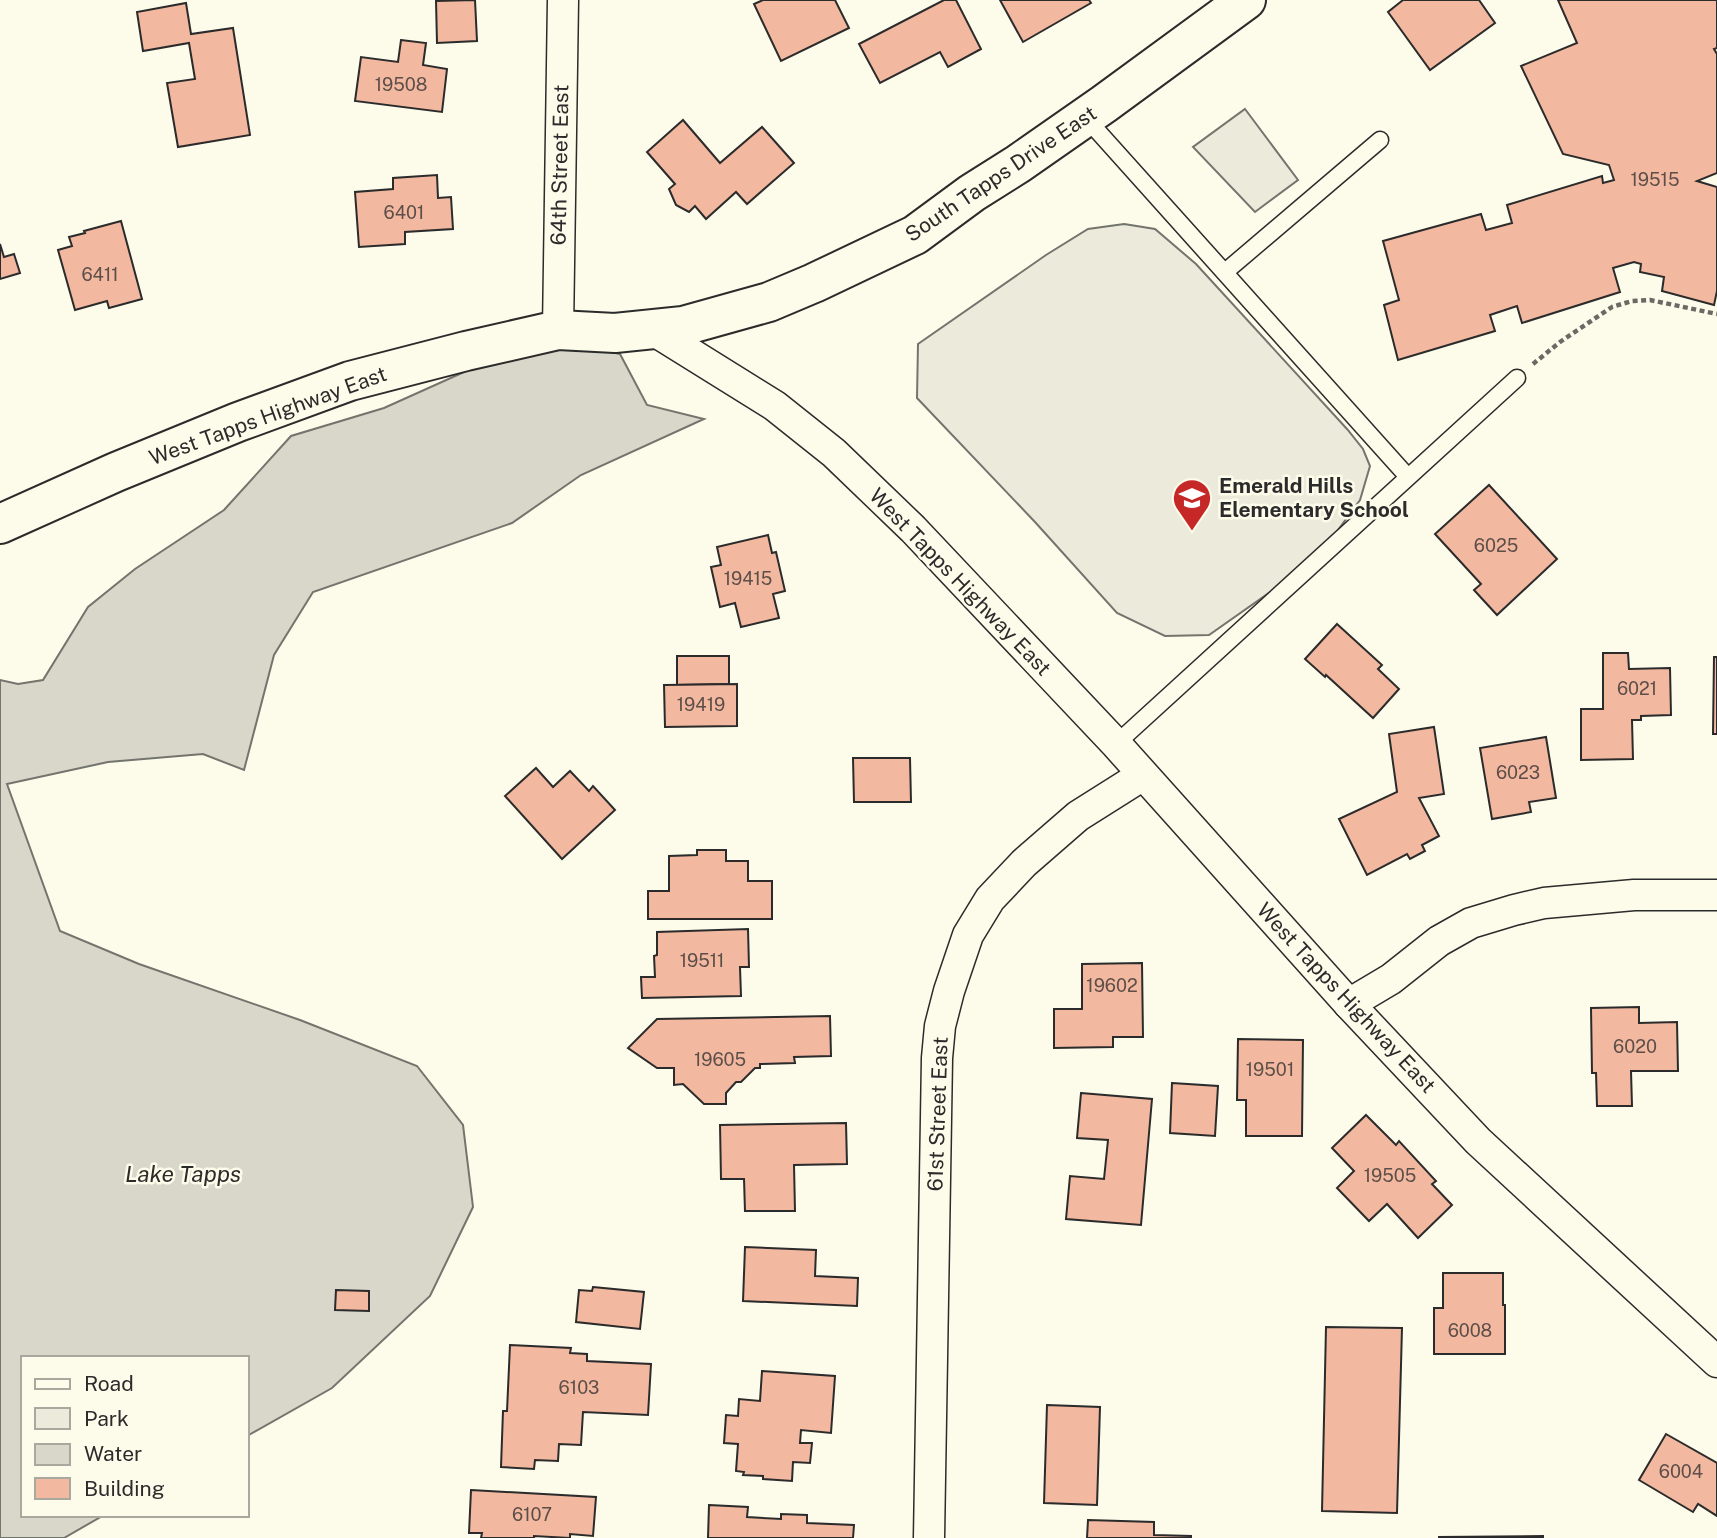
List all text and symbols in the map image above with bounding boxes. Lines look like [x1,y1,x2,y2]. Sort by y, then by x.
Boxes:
house number: 19508 [375,74,427,95]
street label: 64th Street East [546,84,573,246]
street label: South Tapps Drive East [900,100,1101,247]
house number: 19515 [1631,169,1679,190]
house number: 6401 [384,202,424,223]
house number: 6411 [81,264,119,285]
street label: West Tapps Highway East [146,361,390,470]
place label: Emerald Hills Elementary School [1219,473,1409,522]
school or university icon: Emerald Hills Elementary School [1171,477,1213,532]
street label: West Tapps Highway East [864,483,1056,681]
house number: 6025 [1474,535,1518,556]
house number: 19415 [724,568,772,589]
house number: 6021 [1617,678,1657,699]
house number: 19419 [677,694,725,715]
house number: 6023 [1496,762,1540,783]
street label: West Tapps Highway East [1252,897,1441,1098]
house number: 19511 [680,950,724,971]
house number: 19602 [1086,975,1138,996]
street label: 61st Street East [922,1036,953,1192]
house number: 6020 [1613,1036,1657,1057]
house number: 19605 [694,1049,746,1070]
house number: 19501 [1246,1059,1294,1080]
water label: Lake Tapps [125,1160,241,1187]
house number: 19505 [1364,1165,1416,1186]
house number: 6008 [1448,1320,1492,1341]
legend [21,1356,248,1517]
text: Road [84,1371,134,1396]
house number: 6103 [559,1377,599,1398]
text: Park [84,1406,129,1431]
text: Water [84,1441,142,1466]
house number: 6004 [1659,1461,1703,1482]
text: Building [84,1476,165,1501]
house number: 6107 [512,1504,552,1525]

